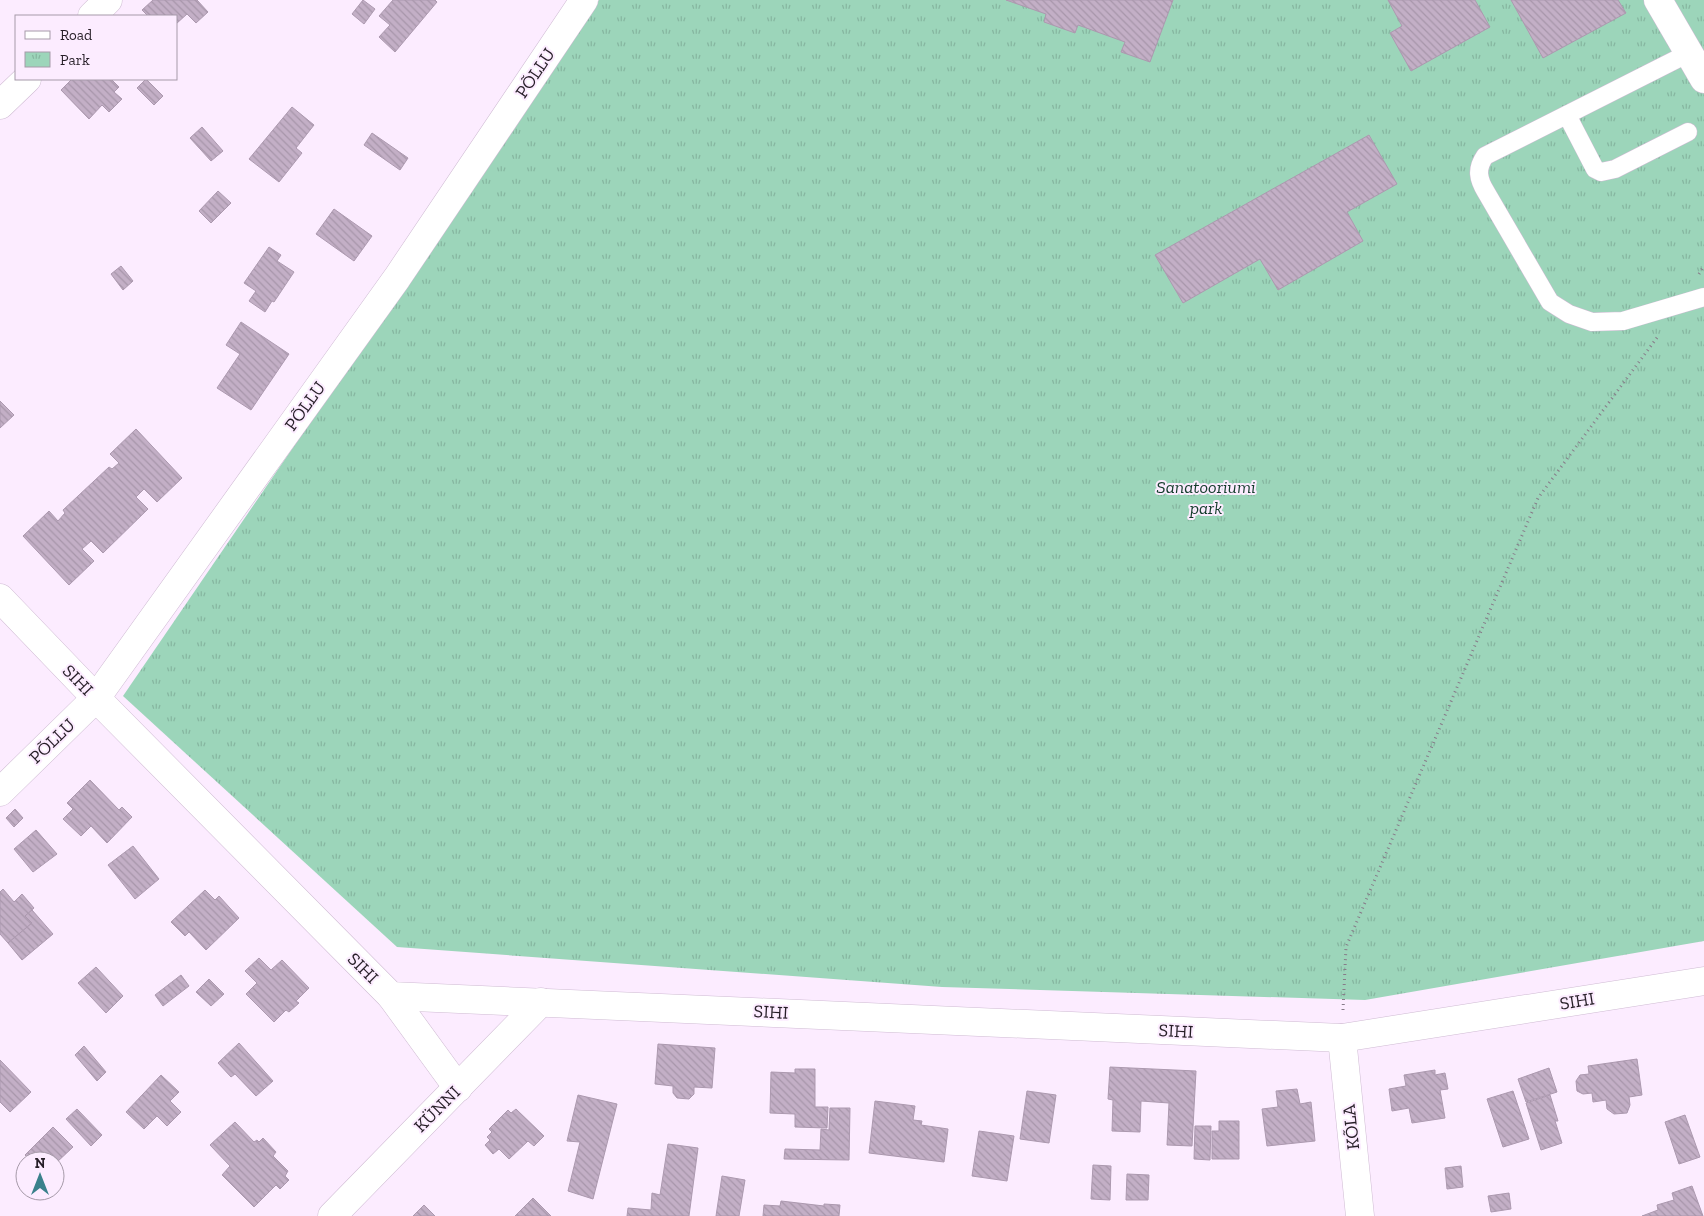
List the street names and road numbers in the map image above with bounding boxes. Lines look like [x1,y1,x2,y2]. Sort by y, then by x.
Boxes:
street label: PÕLLU [510,44,560,102]
street label: PÕLLU [280,377,330,435]
street label: SIHI [58,660,98,700]
street label: PÕLLU [24,714,80,768]
street label: SIHI [343,948,383,988]
street label: SIHI [1558,987,1596,1015]
street label: SIHI [753,1000,789,1024]
street label: SIHI [1158,1019,1194,1043]
street label: KÜNNI [409,1081,465,1137]
street label: KÕLA [1338,1103,1364,1151]

